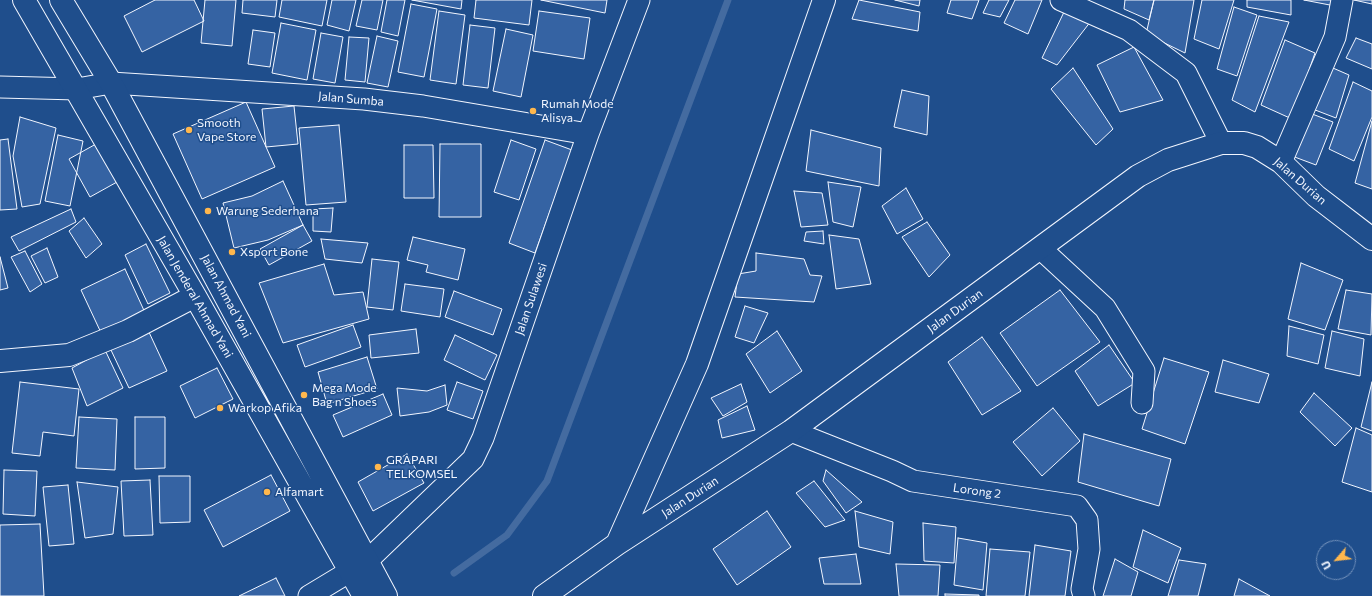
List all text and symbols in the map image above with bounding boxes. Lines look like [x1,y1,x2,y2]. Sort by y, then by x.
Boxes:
street label: Jalan Sumba [318,89,384,109]
place label: Rumah Mode Alisya [541,97,613,125]
marker: Rumah Mode Alisya [528,106,538,116]
place label: Smooth Vape Store [197,116,256,144]
marker: Smooth Vape Store [184,125,194,135]
street label: Jalan Durian [1271,154,1329,208]
place label: Warung Sederhana [216,204,319,218]
marker: Warung Sederhana [203,206,213,216]
street label: Jalan Jenderal Ahmad Yani [154,233,236,361]
place label: Xsport Bone [240,245,308,259]
marker: Xsport Bone [227,247,237,257]
street label: Jalan Ahmad Yani [198,252,254,340]
street label: Jalan Sulawesi [512,261,550,337]
street label: Jalan Durian [925,286,985,336]
place label: Mega Mode Bag n Shoes [312,381,377,409]
marker: Mega Mode Bag n Shoes [299,390,309,400]
place label: Warkop Afika [228,401,302,415]
marker: Warkop Afika [215,403,225,413]
place label: GRAPARI TELKOMSEL [386,453,457,481]
marker: GRAPARI TELKOMSEL [373,462,383,472]
street label: Jalan Durian [659,473,721,521]
street label: Lorong 2 [952,481,1002,501]
place label: Alfamart [275,485,324,499]
marker: Alfamart [262,487,272,497]
north arrow [1316,540,1356,580]
text: U [1318,559,1333,572]

